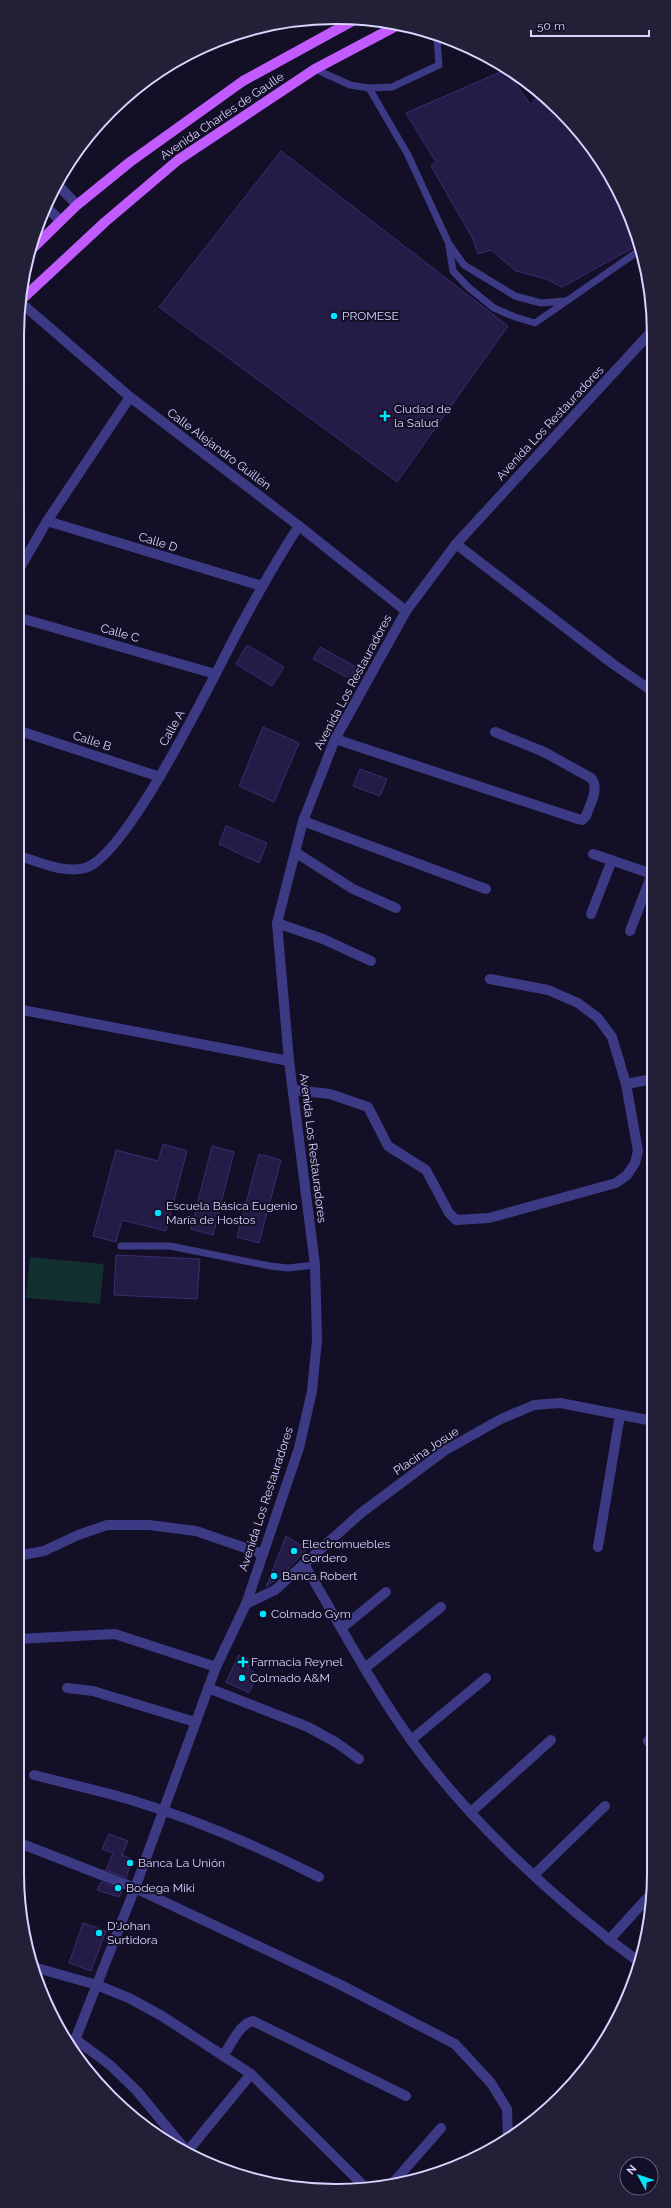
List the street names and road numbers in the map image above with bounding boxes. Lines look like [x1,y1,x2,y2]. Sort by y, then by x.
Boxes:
street label: Avenida Charles de Gaulle [157,69,287,163]
street label: Avenida Los Restauradores [493,363,607,483]
street label: Calle Alejandro Guillén [164,405,274,493]
street label: Calle D [137,529,180,555]
street label: Avenida Los Restauradores [311,612,395,752]
street label: Calle C [99,621,141,645]
street label: Calle A [156,707,188,749]
street label: Calle B [71,728,113,754]
street label: Avenida Los Restauradores [297,1072,329,1224]
street label: Placina Josue [391,1424,461,1478]
street label: Avenida Los Restauradores [236,1425,296,1573]

